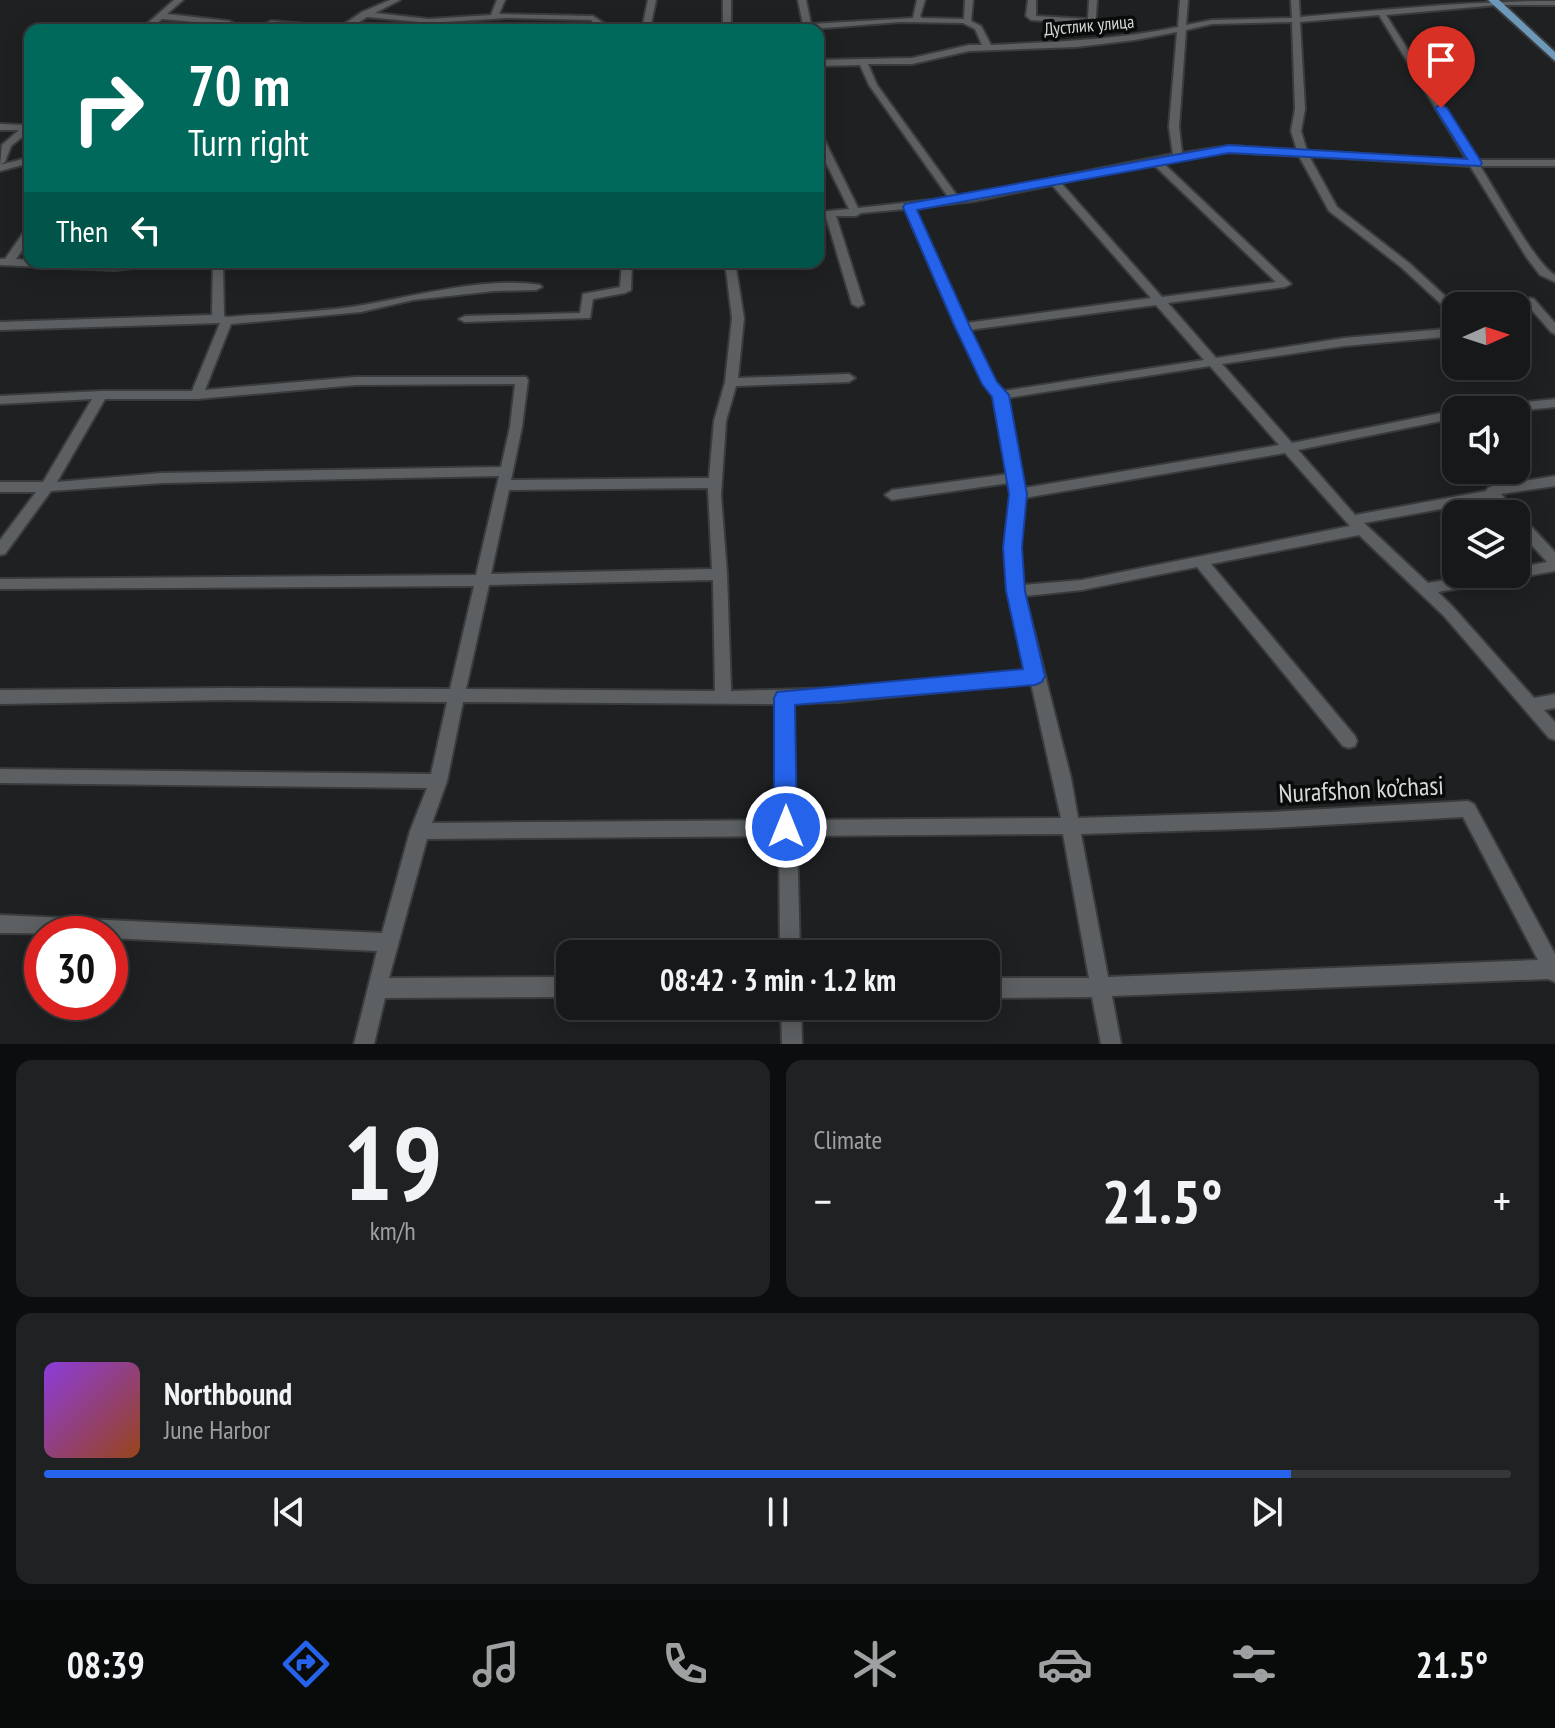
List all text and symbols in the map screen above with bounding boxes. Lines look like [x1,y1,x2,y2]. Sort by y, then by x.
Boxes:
street label: Дустлик улица [1043,10,1135,40]
pin [1407,26,1475,108]
icon: arrive [1419,38,1463,82]
text: 70 m [188,49,290,121]
icon: right [56,56,160,160]
text: Turn right [188,119,309,166]
icon: left [124,208,168,252]
text: Then [56,211,108,250]
north arrow [1442,292,1530,380]
map controls [1442,292,1530,588]
button: sound [1442,396,1530,484]
button: layers [1442,500,1530,588]
street label: Nurafshon ko’chasi [1278,768,1444,810]
position arrow [744,785,828,869]
speed limit sign: 30 [24,916,128,1020]
text: 08:42 · 3 min · 1.2 km [660,960,896,999]
text: 19 [343,1094,442,1229]
text: Climate [814,1123,882,1156]
text: 21.5° [1102,1162,1223,1240]
text: − [814,1172,832,1229]
text: + [1493,1172,1511,1229]
text: km/h [370,1214,416,1247]
text: Northbound [164,1374,292,1413]
text: June Harbor [164,1413,270,1446]
icon: previous [267,1490,311,1534]
icon: pause [756,1490,800,1534]
icon: next [1245,1490,1289,1534]
icon: directions [278,1636,334,1692]
icon: music [468,1636,524,1692]
icon: phone [657,1636,713,1692]
icon: climate [847,1636,903,1692]
icon: car [1037,1636,1093,1692]
icon: filters [1226,1636,1282,1692]
text: 08:39 [67,1641,145,1688]
text: 21.5° [1416,1641,1488,1688]

